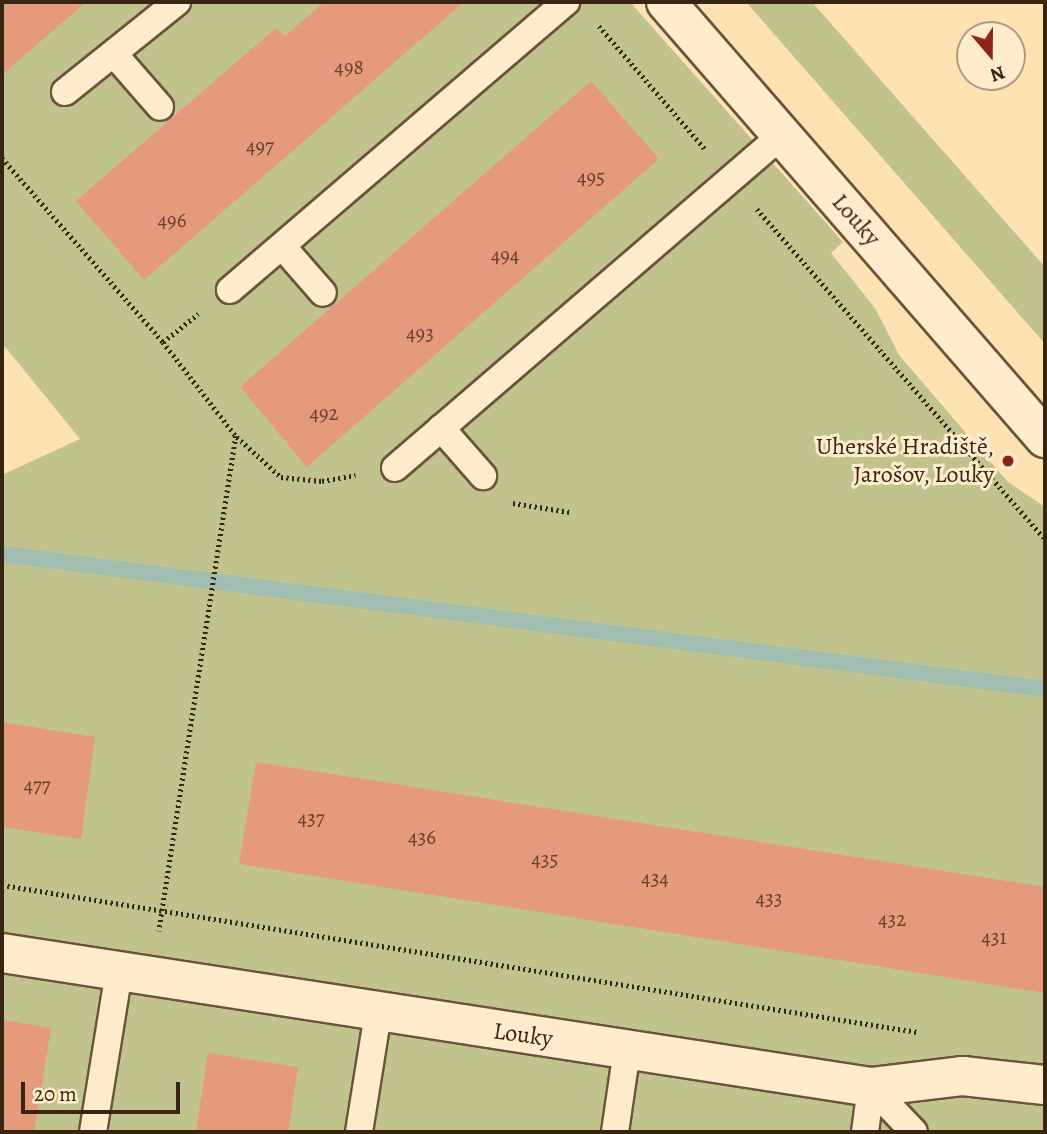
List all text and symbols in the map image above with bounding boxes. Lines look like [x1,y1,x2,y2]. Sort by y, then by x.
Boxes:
north arrow [956,21,1026,91]
house number: 498 [334,54,364,80]
text: N [987,59,1008,88]
house number: 497 [246,133,274,159]
house number: 495 [577,164,605,190]
street label: Louky [826,188,886,252]
house number: 496 [158,207,186,233]
house number: 494 [491,242,519,268]
house number: 493 [406,320,434,346]
house number: 492 [309,400,339,426]
place label: Uherské Hradiště, Jarošov, Louky [816,433,994,489]
marker: Uherské Hradiště, Jarošov, Louky [1000,453,1016,469]
house number: 477 [23,772,51,798]
house number: 437 [297,805,325,831]
house number: 436 [408,824,436,850]
house number: 435 [531,846,559,872]
house number: 434 [641,865,669,891]
house number: 433 [756,885,782,911]
house number: 432 [878,906,906,932]
house number: 431 [981,924,1007,950]
street label: Louky [491,1017,555,1053]
scale bar [24,1068,184,1112]
text: 20 m [34,1080,77,1108]

